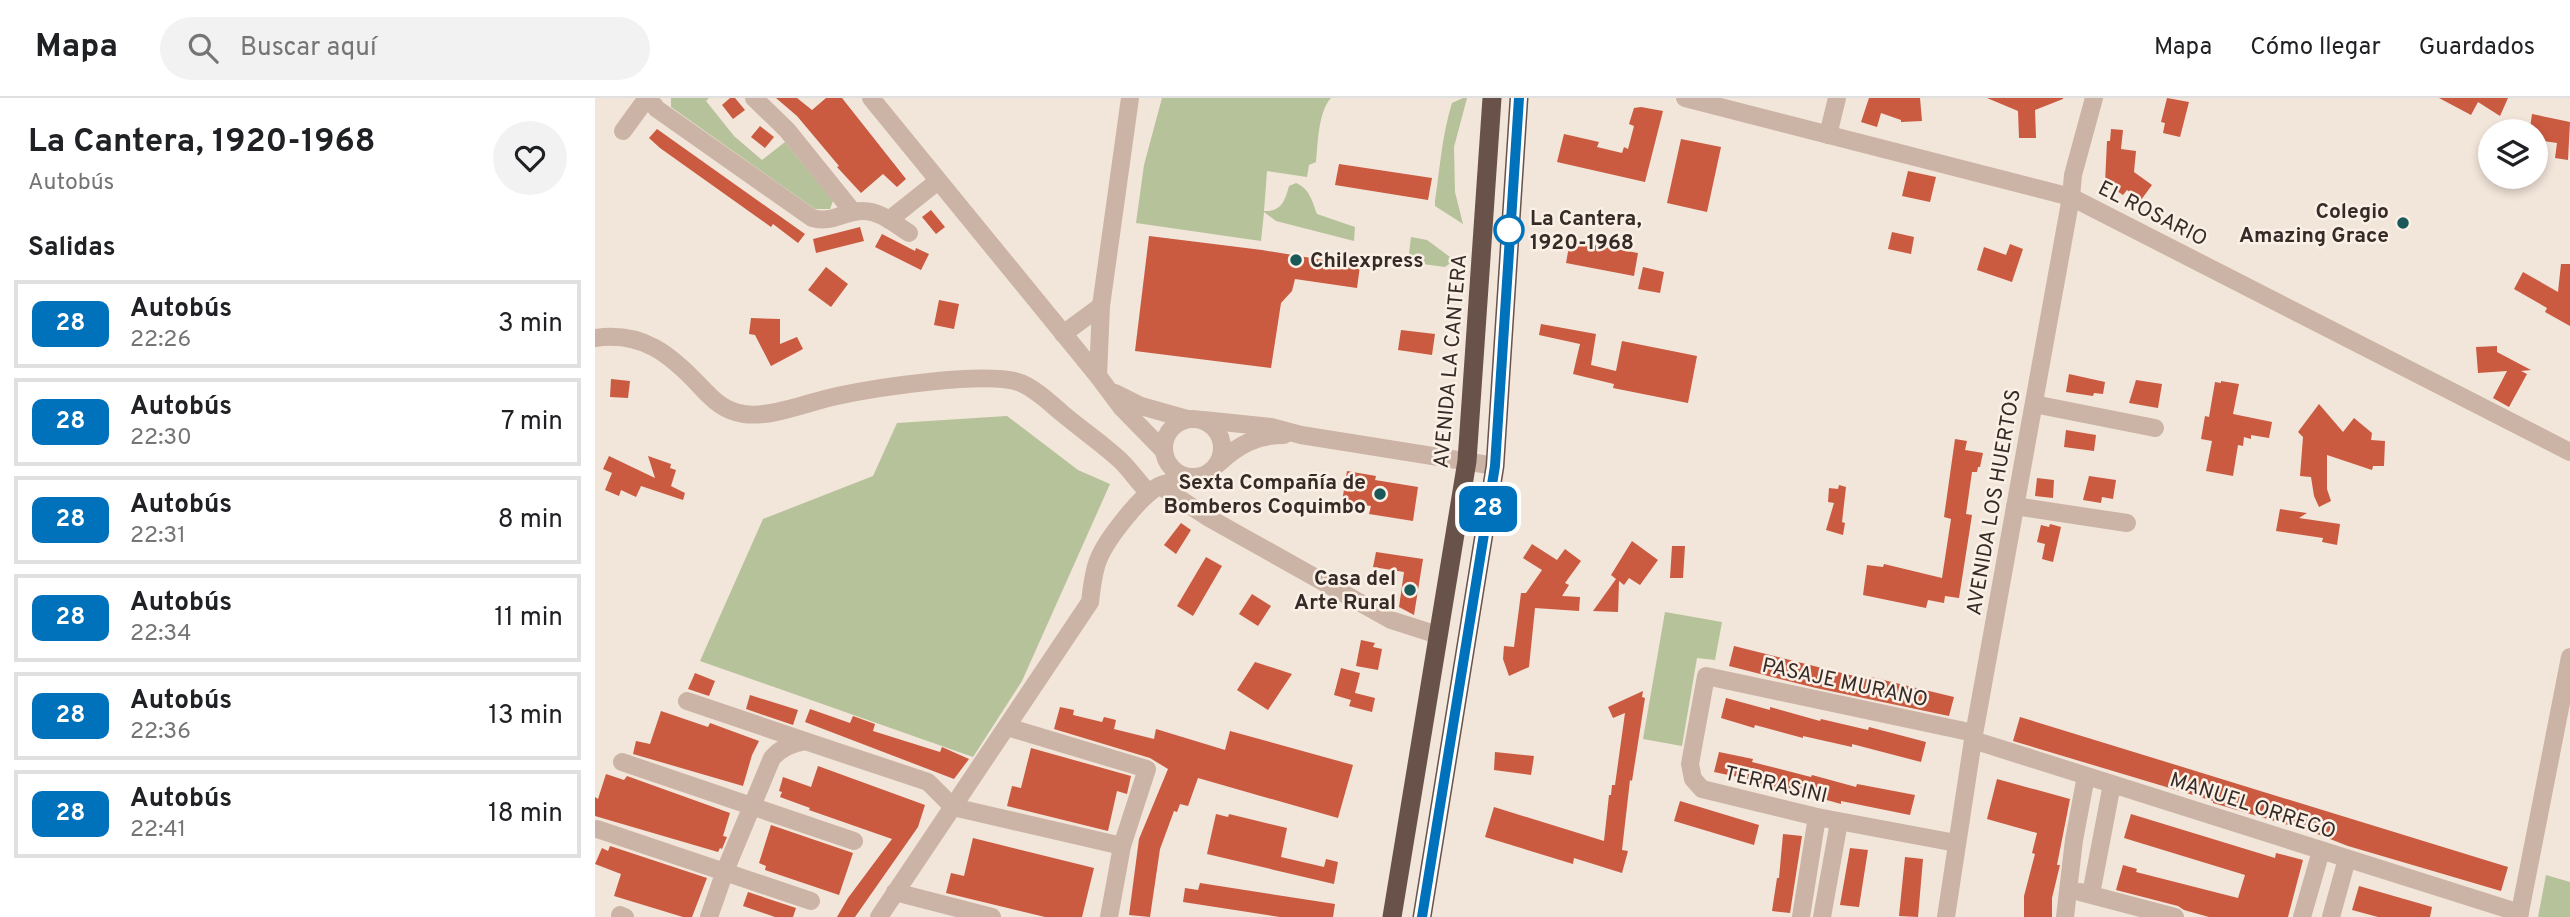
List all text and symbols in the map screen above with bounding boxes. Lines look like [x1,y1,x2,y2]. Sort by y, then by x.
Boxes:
search box [160,17,650,80]
text: Mapa [35,27,118,69]
icon: search [184,29,222,67]
text: Buscar aquí [240,32,377,65]
text: Mapa [2154,33,2212,63]
text: Cómo llegar [2250,33,2381,63]
text: Guardados [2419,33,2535,63]
map controls [2478,119,2548,189]
button: layers [2478,119,2548,189]
button: heart [493,121,567,195]
text: La Cantera, 1920-1968 [28,122,376,164]
text: Autobús [28,169,114,198]
street label: EL ROSARIO [2093,175,2211,253]
place label: Colegio Amazing Grace [2239,199,2389,250]
place label: La Cantera, 1920-1968 [1530,206,1642,257]
marker: La Cantera, 1920-1968 [1494,215,1524,245]
marker: Colegio Amazing Grace [2395,215,2411,231]
text: Salidas [28,232,116,265]
place label: Chilexpress [1310,248,1424,275]
marker: Chilexpress [1288,252,1304,268]
street label: AVENIDA LA CANTERA [1429,253,1474,469]
text: Autobús [130,293,232,326]
text: 3 min [498,308,563,341]
text: 28 [56,309,85,339]
text: 22:26 [130,326,191,355]
street label: AVENIDA LOS HUERTOS [1961,387,2028,618]
text: Autobús [130,391,232,424]
text: 7 min [501,406,563,439]
text: 28 [56,407,85,437]
text: 22:30 [130,424,192,453]
place label: Sexta Compañía de Bomberos Coquimbo [1163,470,1366,521]
marker: Sexta Compañía de Bomberos Coquimbo [1372,486,1388,502]
line badge: 28 [1457,486,1519,532]
text: Autobús [130,489,232,522]
text: 28 [1473,494,1503,524]
text: 8 min [498,504,563,537]
text: 28 [56,505,85,535]
text: 22:31 [130,522,186,551]
place label: Casa del Arte Rural [1294,566,1396,617]
marker: Casa del Arte Rural [1402,582,1418,598]
text: Autobús [130,587,232,620]
text: 11 min [494,602,563,635]
text: 28 [56,603,85,633]
text: 22:34 [130,620,191,649]
street label: PASAJE MURANO [1759,653,1930,714]
text: Autobús [130,685,232,718]
text: 13 min [488,700,563,733]
text: 28 [56,701,85,731]
text: 22:36 [130,718,191,747]
street label: TERRASINI [1721,760,1830,810]
street label: MANUEL ORREGO [2166,767,2339,846]
text: Autobús [130,783,232,816]
text: 18 min [488,798,563,831]
text: 28 [56,799,85,829]
text: 22:41 [130,816,186,845]

